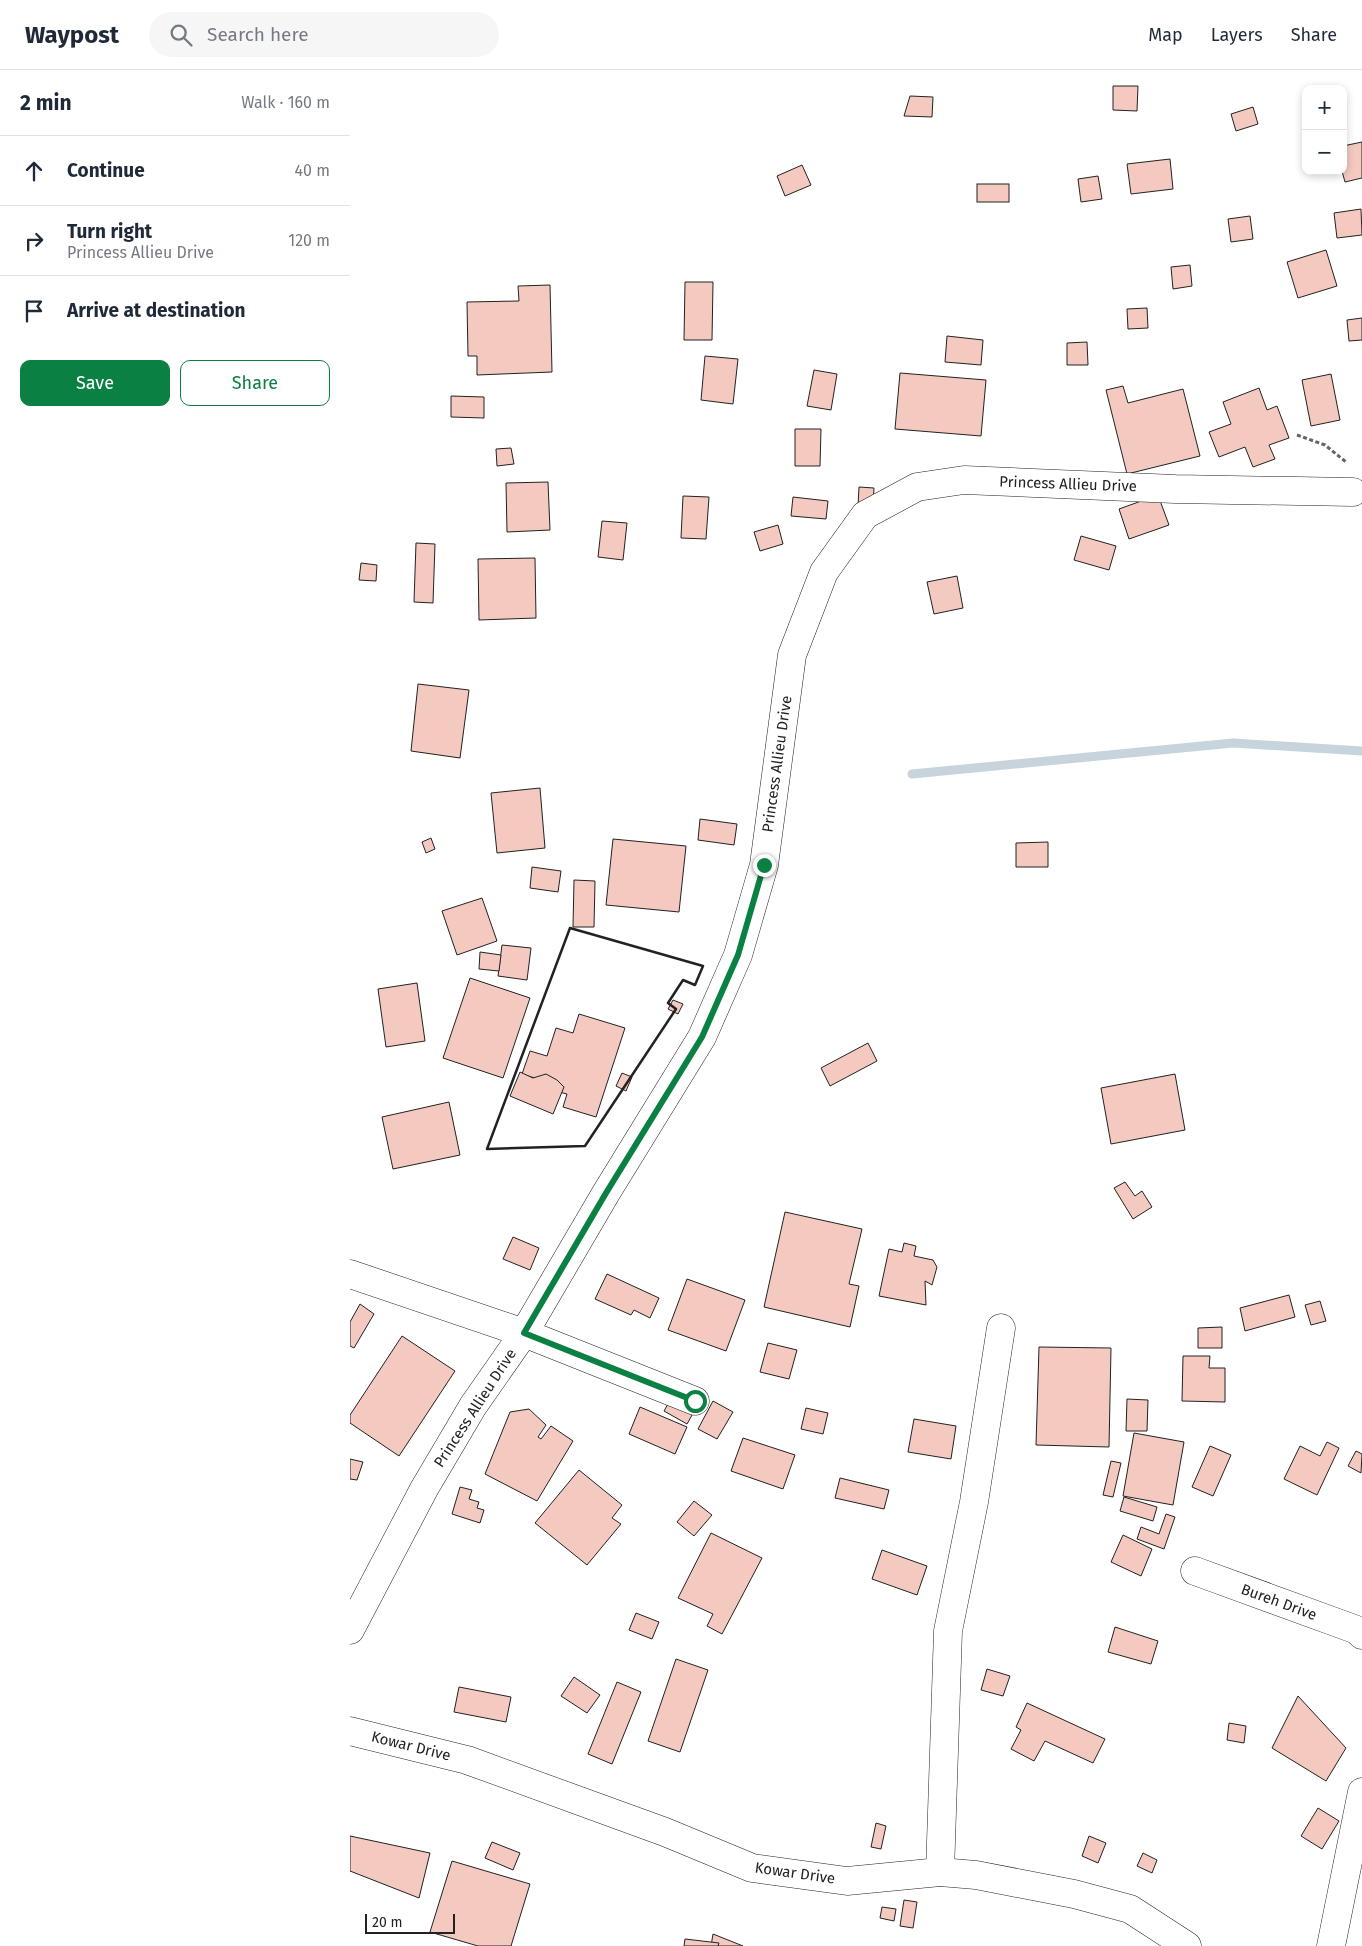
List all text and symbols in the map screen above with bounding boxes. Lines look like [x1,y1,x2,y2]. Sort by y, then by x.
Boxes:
search box [149,12,499,57]
text: Waypost [25,21,119,49]
icon: search [167,21,195,49]
text: Search here [207,23,309,46]
text: Map [1148,24,1183,46]
text: Layers [1211,24,1263,46]
text: Share [1291,24,1337,46]
map controls [1302,85,1347,175]
button: + [1302,85,1347,130]
text: 2 min [20,90,72,116]
text: Walk · 160 m [241,93,330,112]
button: − [1302,130,1347,175]
icon: ahead [20,157,48,185]
text: Continue [67,159,145,182]
text: 40 m [295,161,330,180]
text: Turn right [67,220,152,243]
icon: right [20,227,48,255]
text: 120 m [288,231,330,250]
text: Princess Allieu Drive [67,243,214,262]
icon: arrive [20,297,48,325]
text: Arrive at destination [67,299,246,322]
button: Save [20,360,170,406]
button: Share [180,360,330,406]
street label: Princess Allieu Drive [999,473,1137,495]
street label: Princess Allieu Drive [758,695,796,833]
route end [753,854,776,877]
street label: Princess Allieu Drive [430,1345,520,1471]
route start [684,1390,707,1413]
street label: Bureh Drive [1239,1580,1319,1624]
street label: Kowar Drive [369,1727,453,1765]
street label: Kowar Drive [754,1858,836,1888]
scale bar [365,1911,455,1934]
text: 20 m [372,1914,402,1931]

